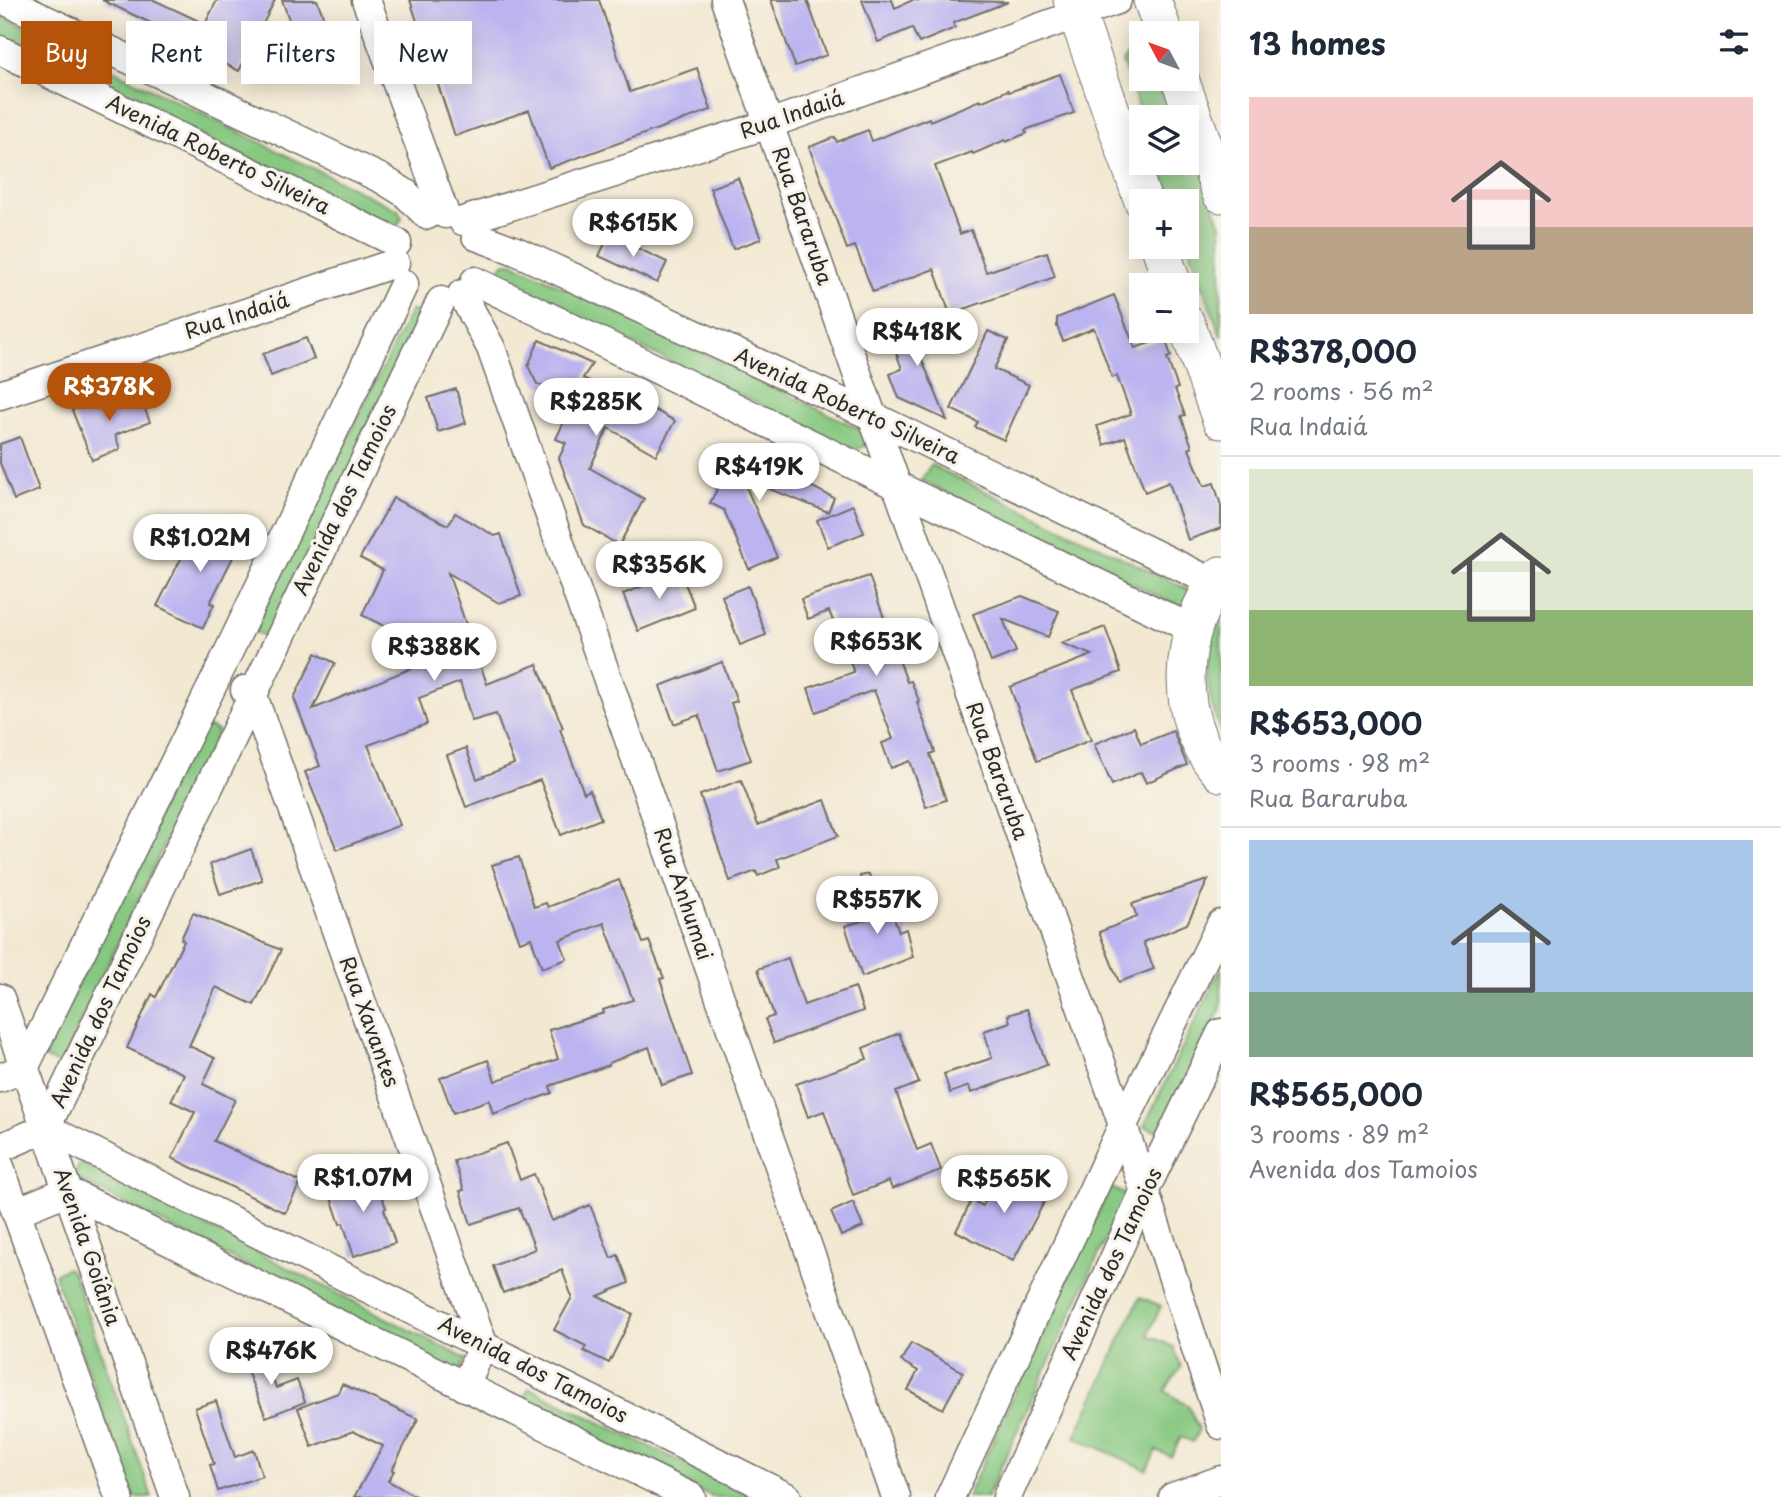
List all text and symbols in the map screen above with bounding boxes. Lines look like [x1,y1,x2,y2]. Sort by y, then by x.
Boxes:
text: 13 homes [1249,20,1386,65]
chip: Buy [21,21,112,84]
chip: Rent [126,21,227,84]
chip: Filters [241,21,360,84]
chip: New [374,21,472,84]
north arrow [1129,21,1199,91]
map controls [1129,21,1199,343]
icon: filters [1715,23,1753,61]
street label: Rua Indaiá [735,80,848,146]
street label: Avenida Roberto Silveira [101,85,337,222]
button: layers [1129,105,1199,175]
street label: Rua Bararuba [765,142,843,290]
icon: home [1438,142,1564,268]
button: + [1129,189,1199,259]
pin: R$615K [576,200,690,259]
text: R$615K [588,204,678,239]
button: − [1129,273,1199,343]
street label: Rua Indaiá [180,282,293,346]
pin: R$418K [860,308,974,368]
text: R$418K [872,313,962,348]
text: R$378,000 [1249,328,1417,373]
street label: Avenida Roberto Silveira [730,338,967,471]
pin: R$378K [52,364,166,423]
text: R$378K [63,368,155,403]
text: 2 rooms · 56 m² [1249,373,1434,408]
pin: R$285K [539,378,653,438]
text: R$285K [550,383,642,418]
street label: Avenida dos Tamoios [283,398,403,600]
text: Rua Indaiá [1249,408,1367,443]
pin: R$419K [702,444,816,503]
text: R$419K [714,448,804,483]
pin: R$1.02M [135,514,265,574]
icon: home [1438,514,1564,640]
text: R$1.02M [149,519,251,554]
pin: R$356K [602,542,716,601]
text: R$356K [612,546,706,581]
pin: R$653K [819,618,933,678]
text: R$653K [830,623,922,658]
pin: R$388K [377,624,491,683]
text: R$388K [388,628,480,663]
street label: Rua Bararuba [959,697,1039,844]
text: R$653,000 [1249,700,1422,745]
text: 3 rooms · 98 m² [1249,745,1430,780]
text: Rua Bararuba [1249,780,1407,815]
street label: Rua Anhumai [647,823,723,964]
pin: R$557K [820,876,934,936]
text: R$557K [832,881,922,916]
icon: home [1438,885,1564,1011]
street label: Avenida dos Tamoios [41,910,158,1113]
street label: Rua Xavantes [332,951,409,1091]
text: R$565,000 [1249,1071,1423,1116]
text: 3 rooms · 89 m² [1249,1116,1429,1151]
text: Avenida dos Tamoios [1249,1151,1478,1186]
pin: R$1.07M [298,1154,428,1214]
pin: R$565K [947,1156,1061,1215]
text: R$1.07M [313,1159,413,1194]
text: R$565K [957,1160,1051,1195]
street label: Avenida dos Tamoios [1052,1162,1169,1365]
street label: Avenida Goiânia [47,1163,131,1330]
street label: Avenida dos Tamoios [434,1307,634,1430]
pin: R$476K [214,1328,328,1387]
text: R$476K [225,1332,317,1367]

